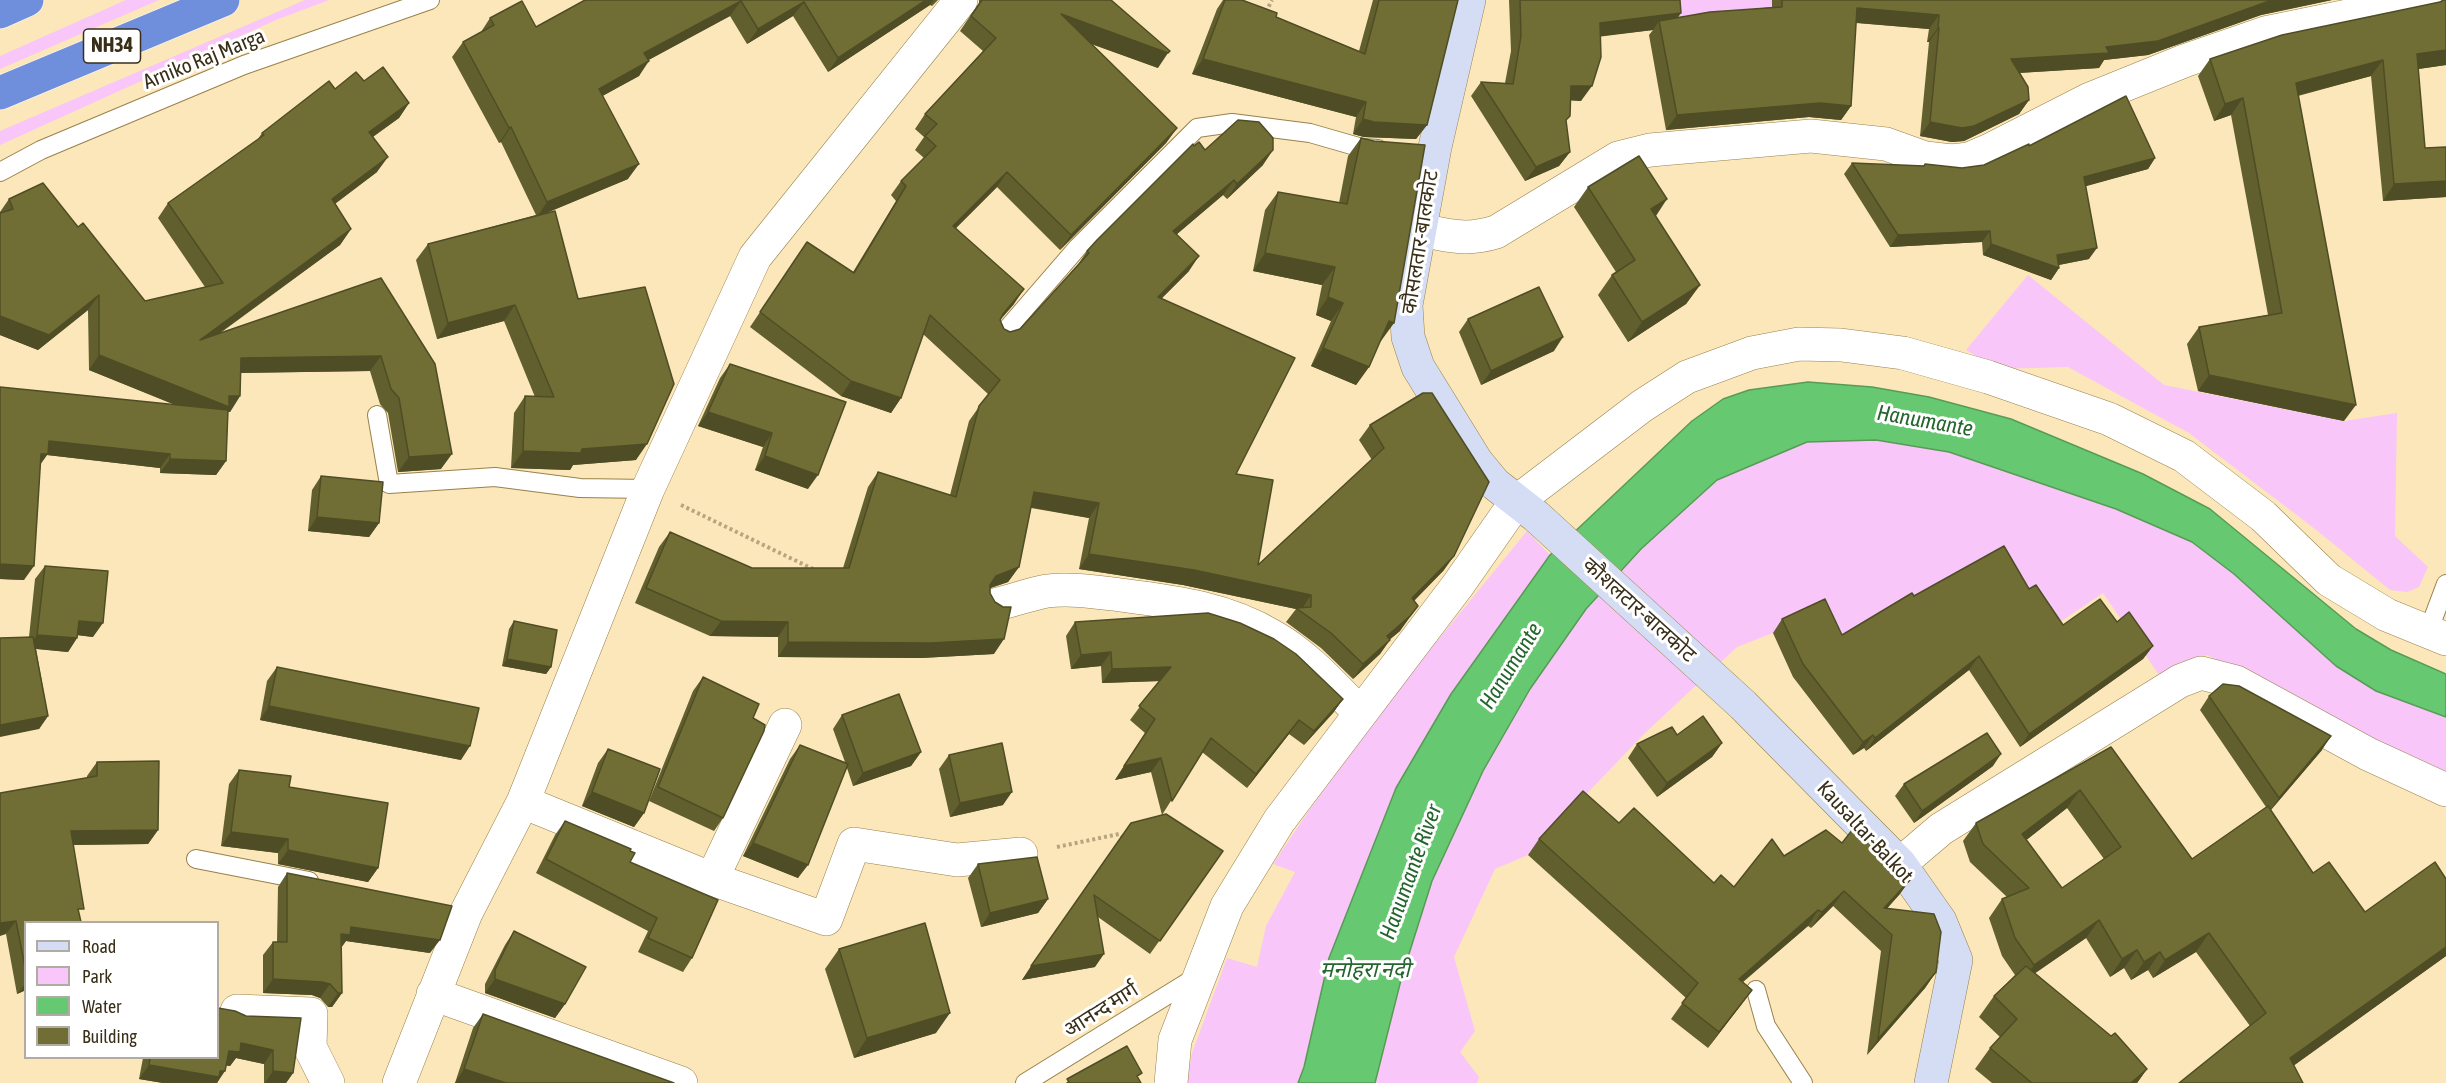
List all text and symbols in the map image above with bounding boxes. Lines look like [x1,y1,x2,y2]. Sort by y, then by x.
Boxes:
street label: Arniko Raj Marga [140,23,268,95]
road number: NH34 [84,29,140,63]
street label: कौसलतार-बालकोट [1396,168,1444,316]
water label: Hanumante [1875,400,1975,442]
street label: कौशलटार-बालकोट [1577,553,1701,667]
water label: Hanumante [1474,618,1548,714]
street label: Kausaltar-Balkot [1812,776,1918,888]
water label: Hanumante River [1374,801,1448,943]
legend [24,921,219,1059]
text: Road [82,936,116,957]
water label: मनोहरा नदी [1320,957,1410,983]
text: Park [82,966,112,987]
street label: आनन्द मार्ग [1059,977,1143,1043]
text: Water [82,996,121,1017]
text: Building [82,1026,137,1047]

